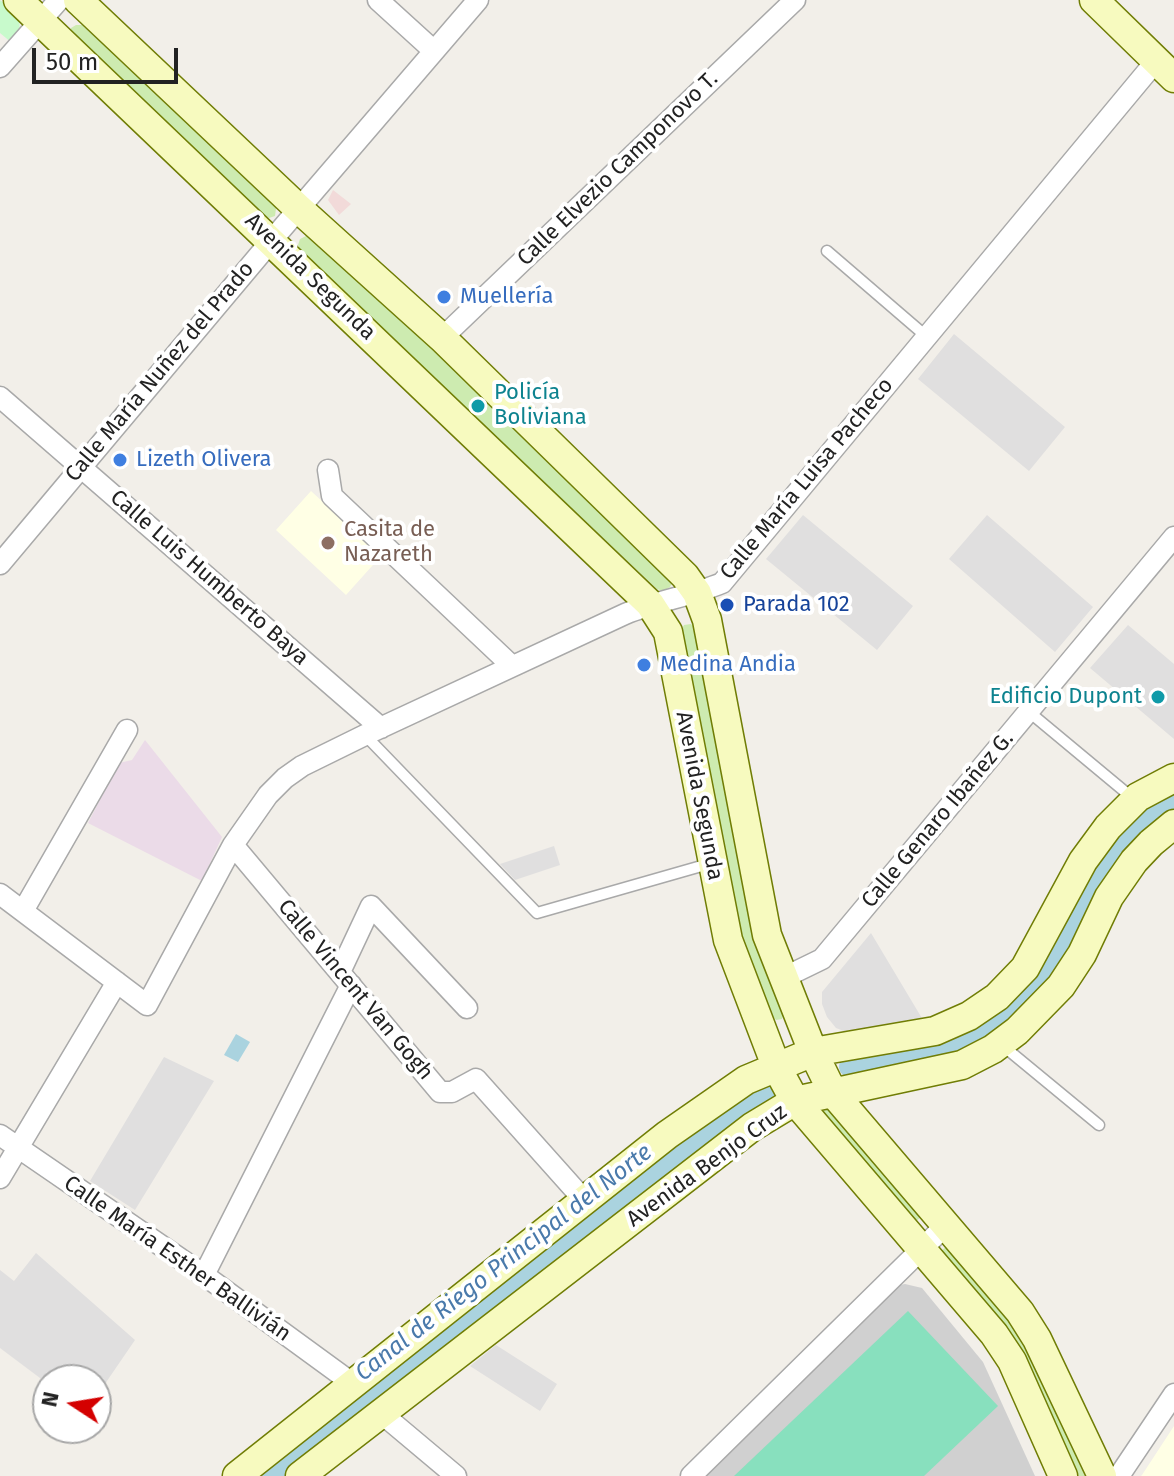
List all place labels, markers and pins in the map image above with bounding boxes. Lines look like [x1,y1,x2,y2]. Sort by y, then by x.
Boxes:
place label: Muellería [460,284,553,310]
marker: Muellería [435,288,453,306]
place label: Policía Boliviana [494,380,587,432]
marker: Policía Boliviana [469,397,487,415]
place label: Lizeth Olivera [136,447,272,473]
marker: Lizeth Olivera [111,451,129,469]
place label: Casita de Nazareth [344,517,435,568]
marker: Casita de Nazareth [319,534,337,552]
place label: Parada 102 [743,592,850,618]
marker: Parada 102 [718,596,736,614]
place label: Medina Andia [660,652,796,678]
marker: Medina Andia [635,656,653,674]
place label: Edificio Dupont [990,684,1142,710]
marker: Edificio Dupont [1149,688,1167,706]

